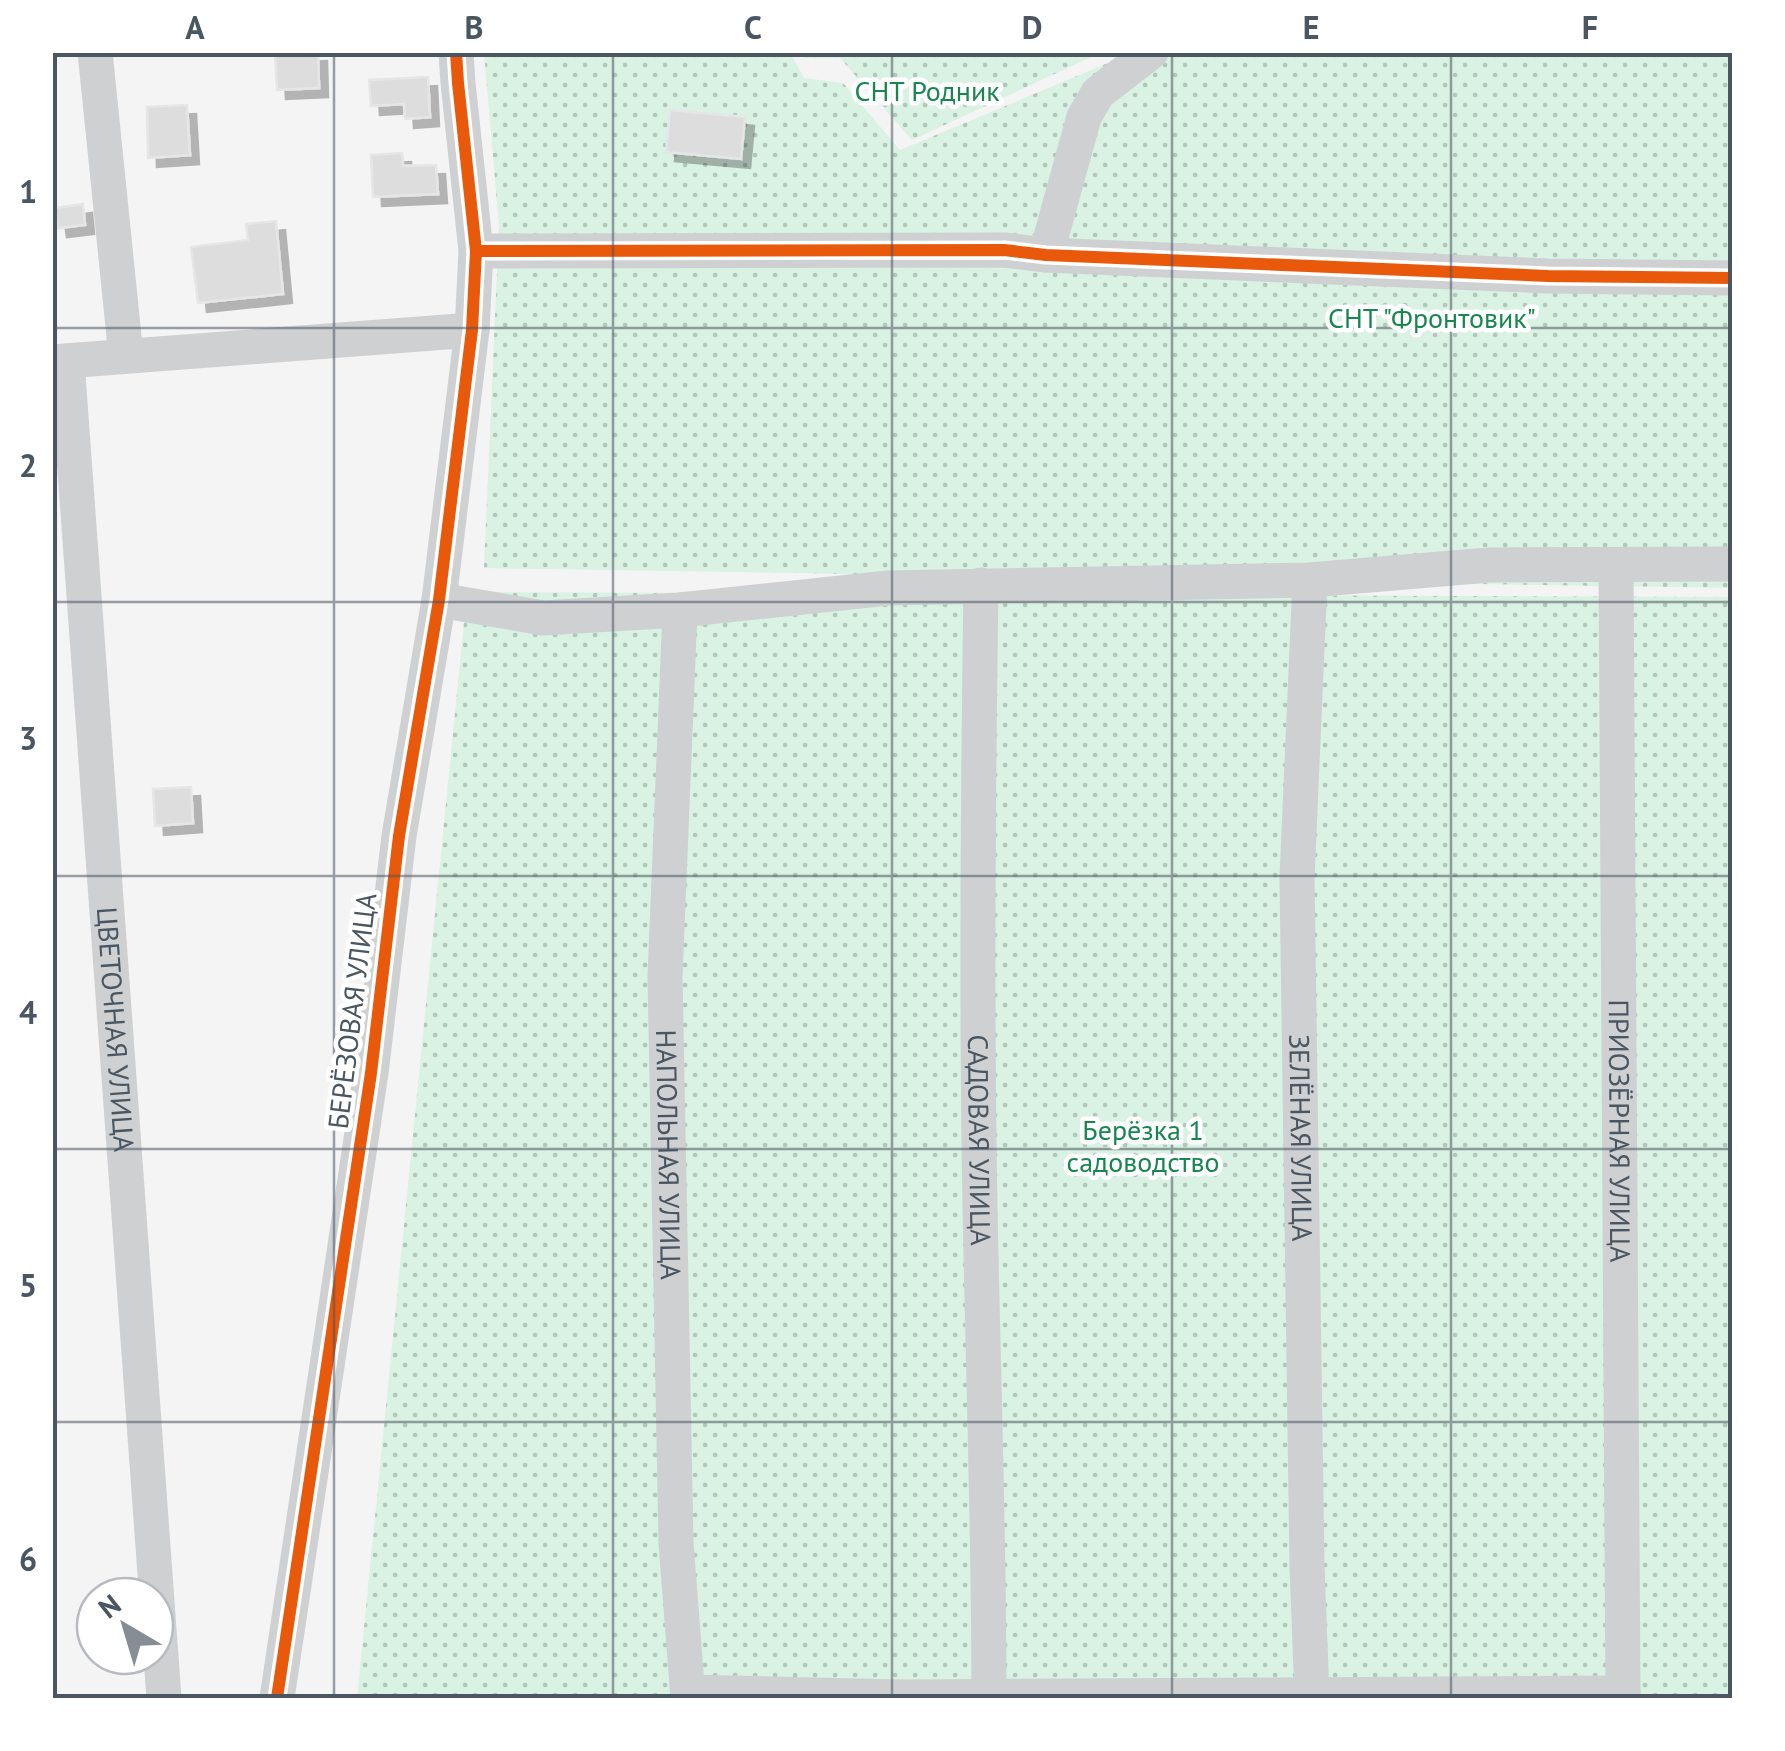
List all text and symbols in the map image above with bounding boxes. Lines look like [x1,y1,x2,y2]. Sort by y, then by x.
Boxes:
text: A [185,6,205,48]
text: B [465,6,483,48]
text: C [744,6,762,48]
text: D [1022,6,1042,48]
text: E [1303,6,1319,48]
text: F [1582,6,1598,48]
park label: СНТ Родник [854,72,1000,109]
text: 1 [19,170,37,212]
park label: СНТ "Фронтовик" [1328,299,1536,336]
text: 2 [19,444,37,486]
text: 3 [19,717,37,759]
street label: БЕРЁЗОВАЯ УЛИЦА [319,890,384,1131]
street label: ЦВЕТОЧНАЯ УЛИЦА [89,906,143,1153]
text: 4 [19,991,37,1033]
street label: ПРИОЗЁРНАЯ УЛИЦА [1601,999,1639,1263]
street label: НАПОЛЬНАЯ УЛИЦА [648,1029,690,1281]
street label: САДОВАЯ УЛИЦА [960,1034,1000,1246]
street label: ЗЕЛЁНАЯ УЛИЦА [1281,1034,1321,1242]
park label: Берёзка 1 садоводство [1067,1111,1219,1180]
text: 5 [19,1264,37,1306]
text: 6 [19,1538,37,1580]
north arrow [75,1576,175,1676]
text: N [91,1586,128,1626]

